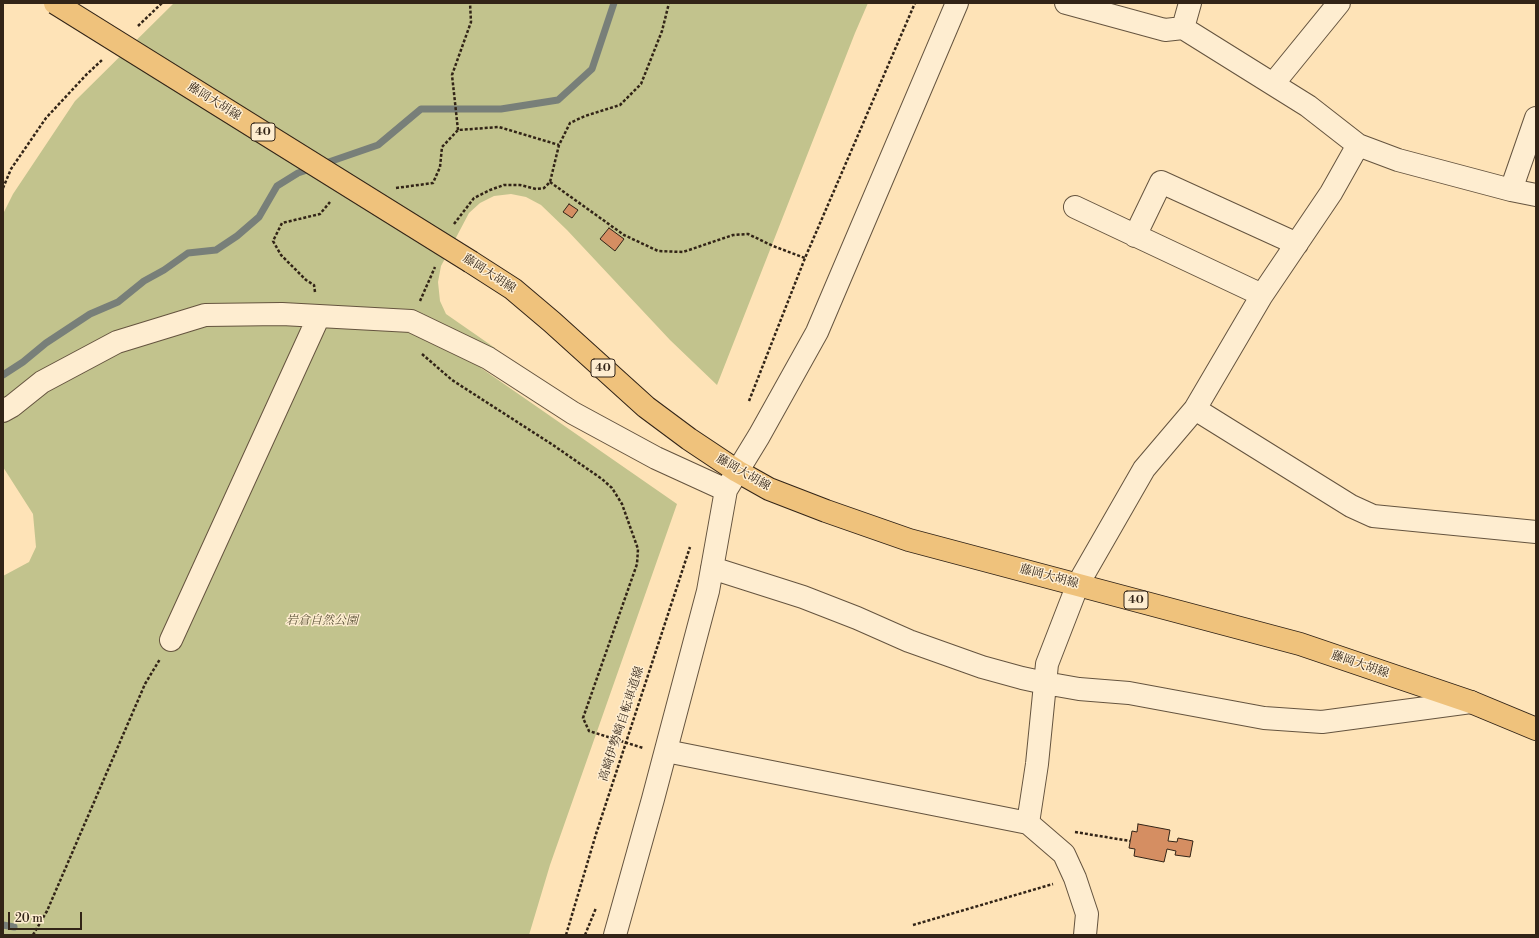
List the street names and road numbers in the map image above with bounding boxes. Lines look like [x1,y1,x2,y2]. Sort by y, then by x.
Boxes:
street label: 藤岡大胡線 [185,80,243,124]
road number: 40 [251,123,275,141]
street label: 藤岡大胡線 [460,252,518,296]
road number: 40 [591,359,615,377]
street label: 藤岡大胡線 [713,452,773,494]
street label: 藤岡大胡線 [1018,562,1080,592]
road number: 40 [1124,591,1148,609]
street label: 藤岡大胡線 [1329,648,1391,682]
street label: 高崎伊勢崎自転車道線 [597,665,647,783]

